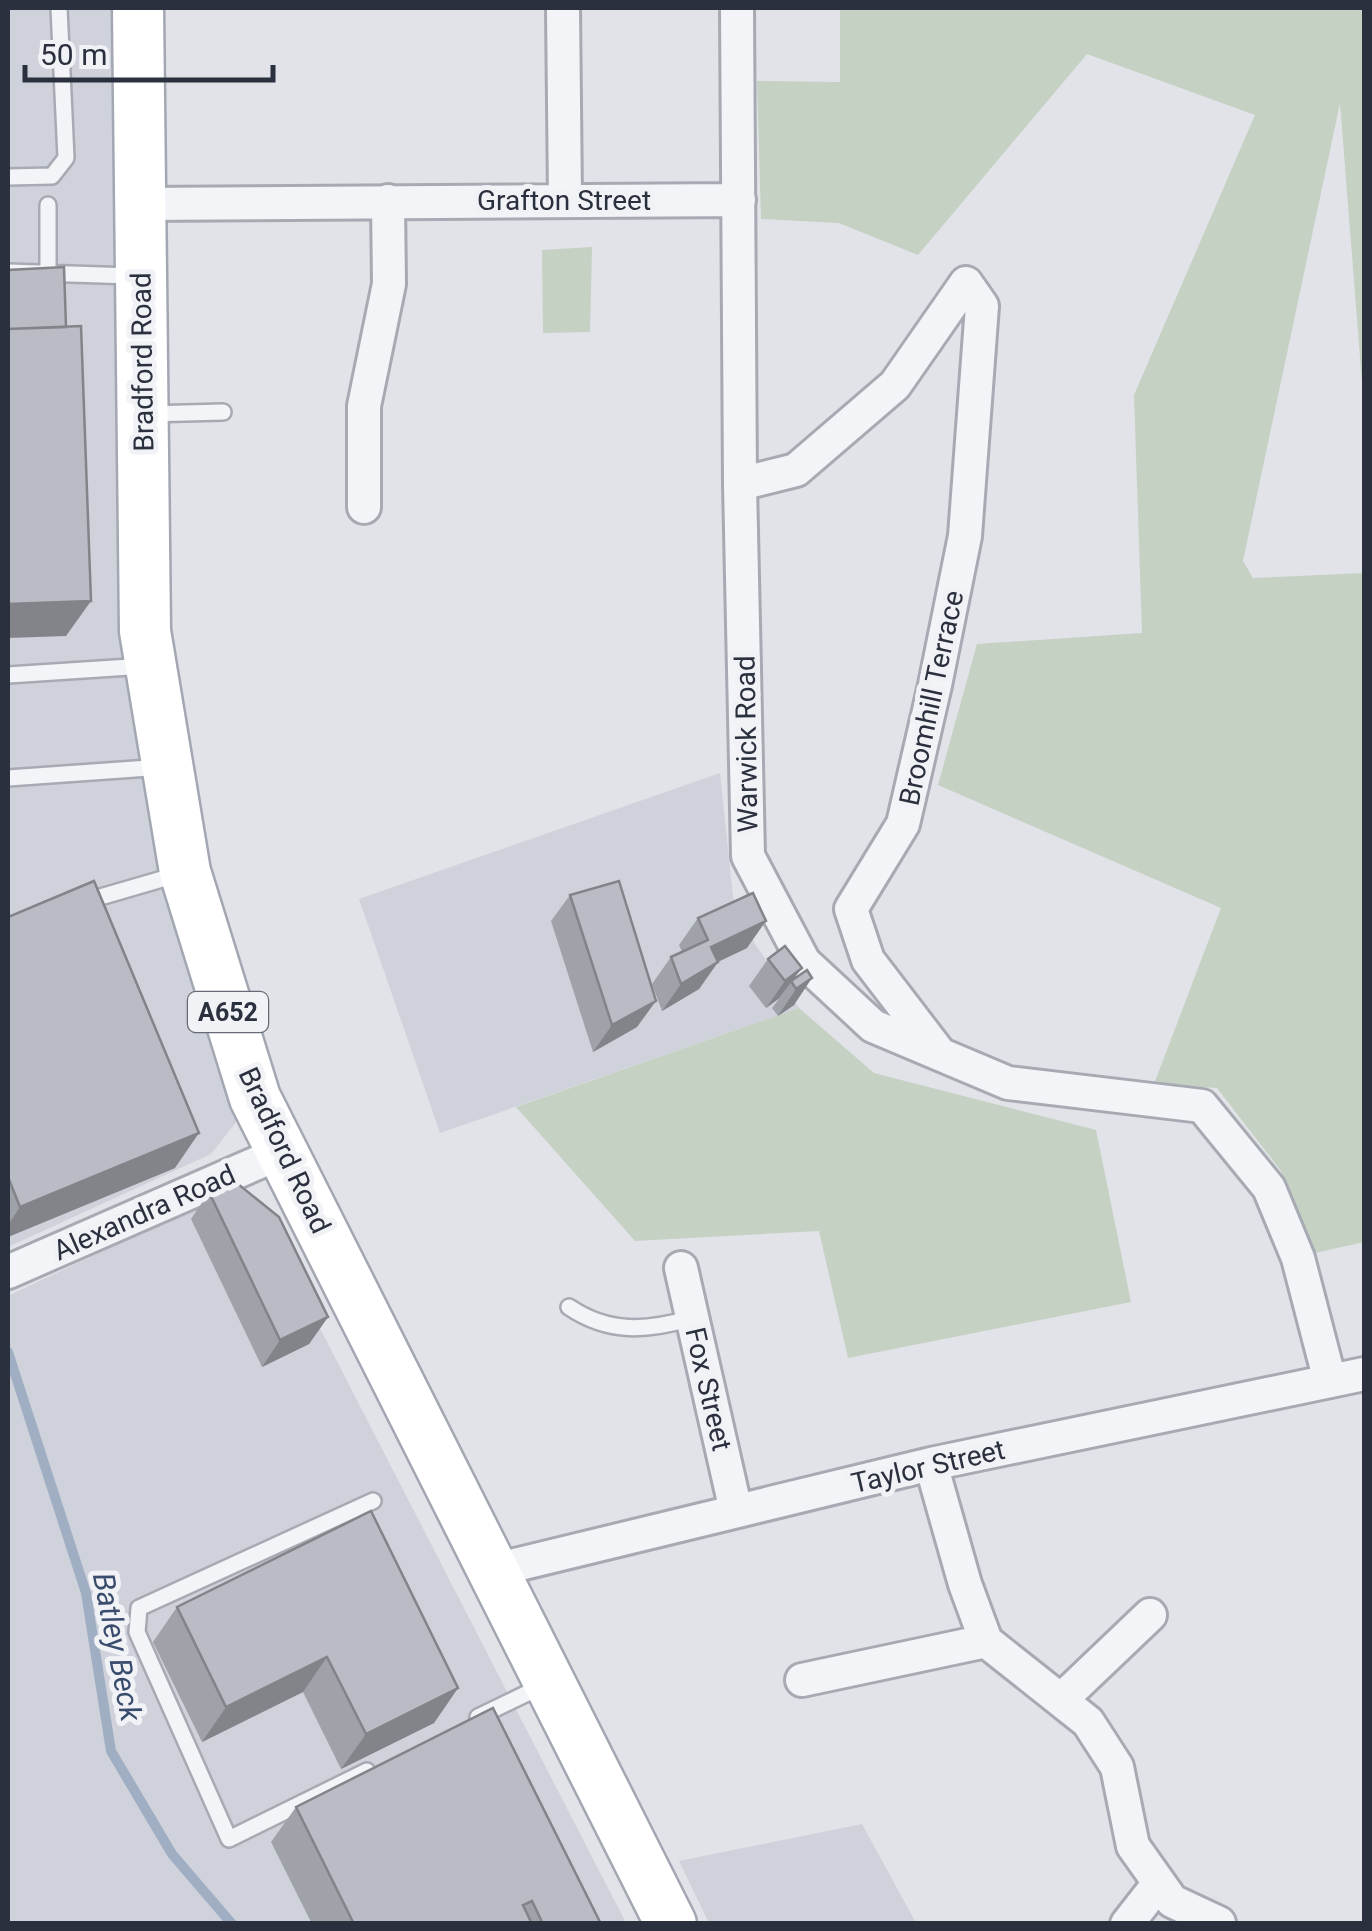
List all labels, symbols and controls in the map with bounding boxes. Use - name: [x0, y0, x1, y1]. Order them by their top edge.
- scale bar: [25, 20, 272, 82]
- text: 50 m: [40, 37, 107, 72]
- street label: Grafton Street: [477, 184, 651, 217]
- street label: Bradford Road: [124, 272, 161, 452]
- street label: Broomhill Terrace: [893, 588, 970, 809]
- street label: Warwick Road: [728, 655, 765, 833]
- road number: A652: [188, 992, 268, 1032]
- street label: Bradford Road: [232, 1062, 337, 1238]
- street label: Alexandra Road: [48, 1158, 240, 1267]
- street label: Fox Street: [678, 1324, 739, 1454]
- street label: Taylor Street: [848, 1433, 1008, 1500]
- water label: Batley Beck: [86, 1570, 149, 1725]

